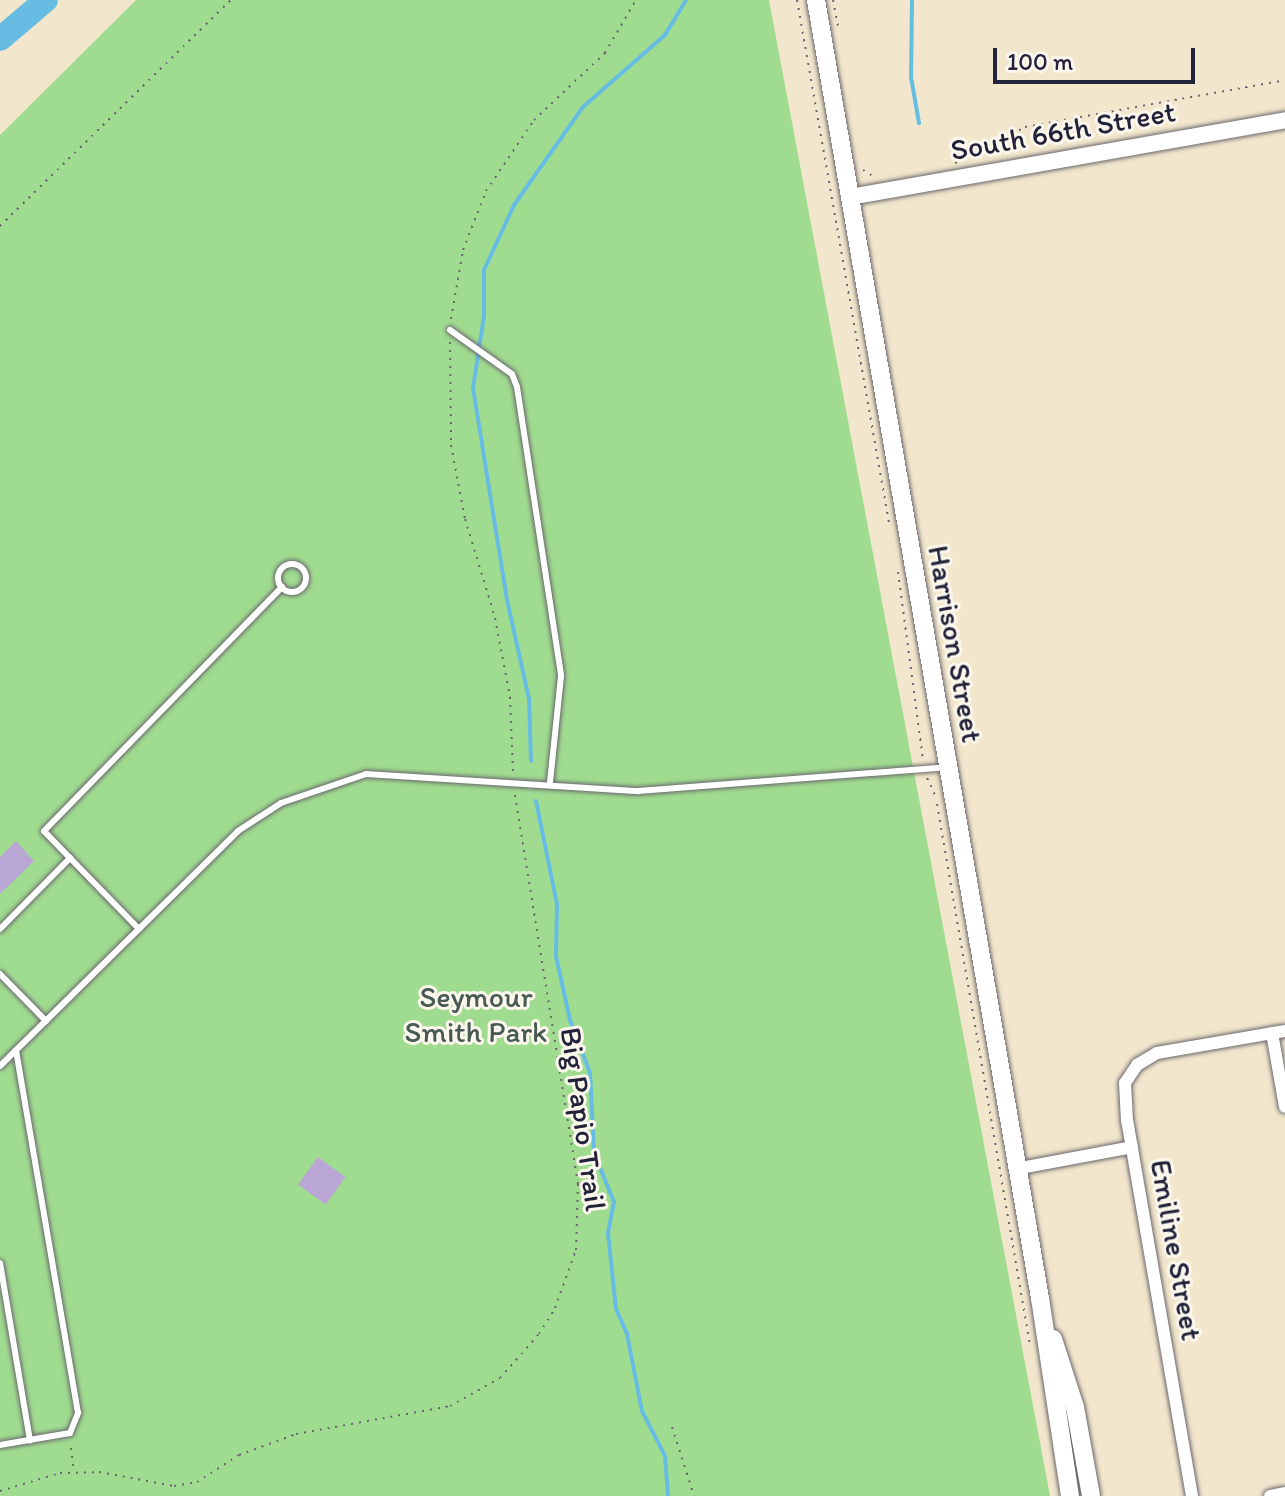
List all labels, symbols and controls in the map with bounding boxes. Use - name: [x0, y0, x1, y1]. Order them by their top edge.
- scale bar: [997, 32, 1199, 82]
- text: 100 m: [1007, 47, 1073, 76]
- street label: South 66th Street: [948, 94, 1178, 168]
- street label: Harrison Street: [920, 543, 990, 745]
- park label: Seymour Smith Park: [405, 979, 547, 1050]
- street label: Big Papio Trail: [552, 1025, 614, 1213]
- street label: Emiline Street: [1142, 1157, 1210, 1343]

